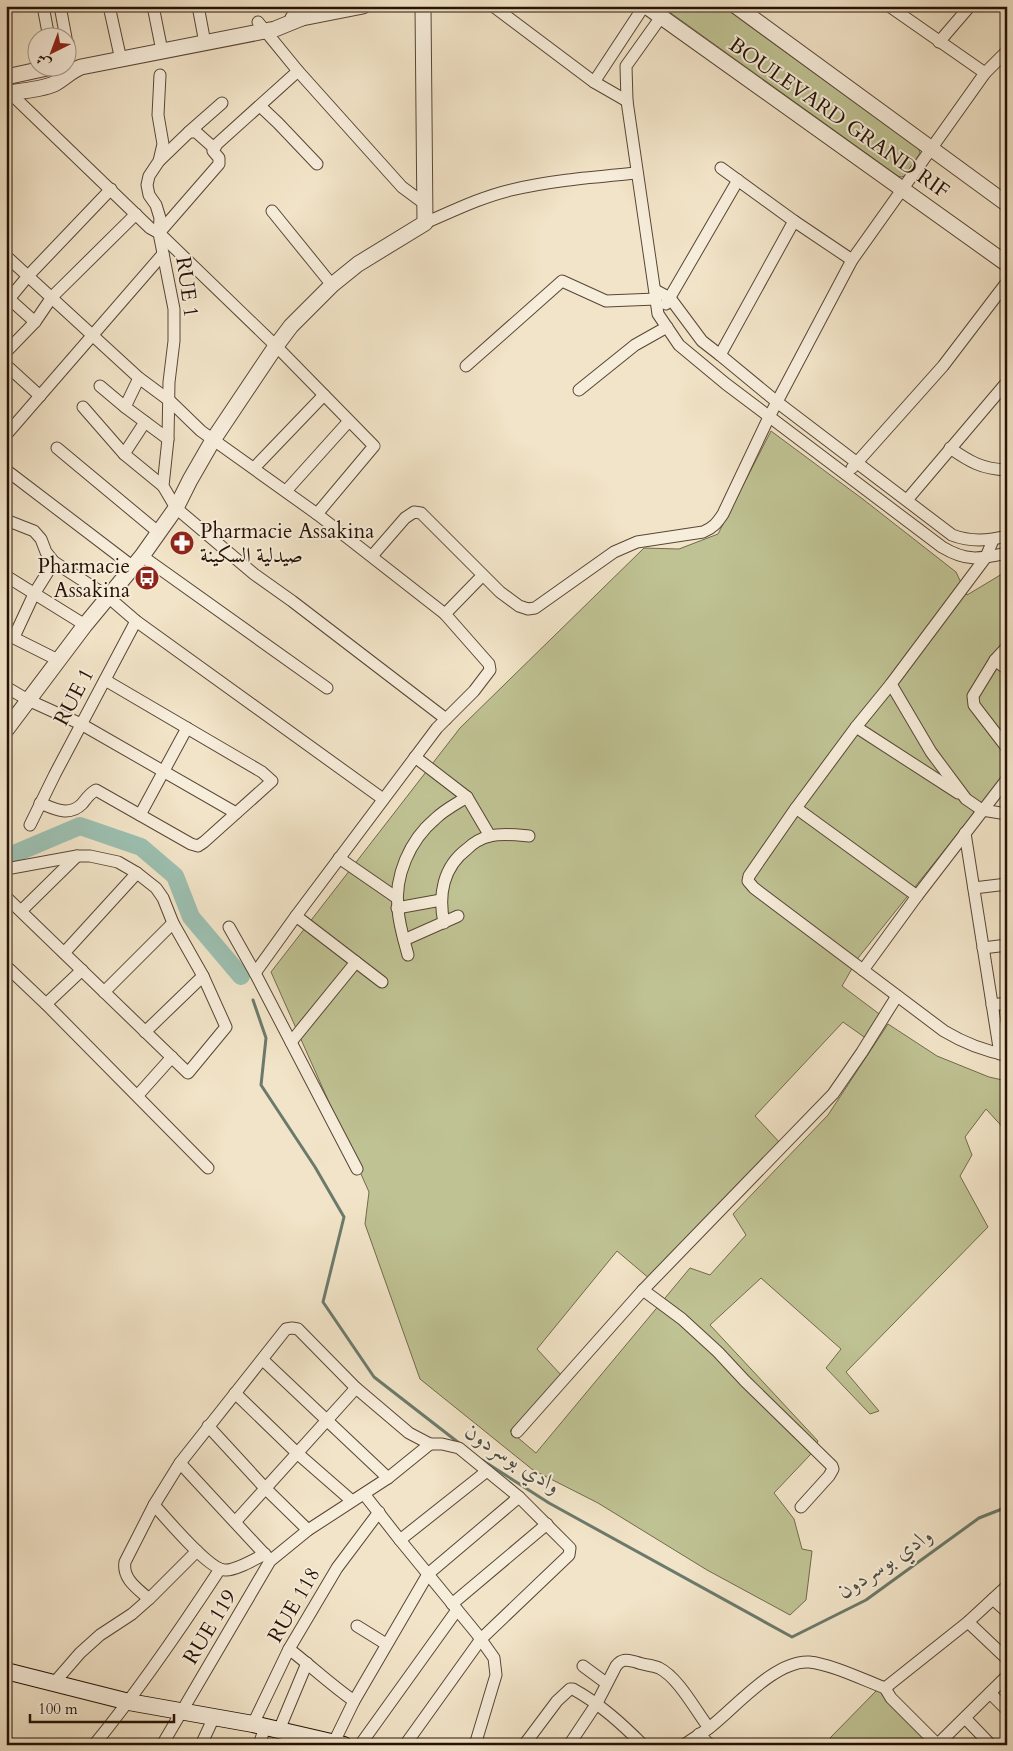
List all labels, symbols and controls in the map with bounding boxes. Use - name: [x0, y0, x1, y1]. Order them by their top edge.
- north arrow: [28, 28, 78, 78]
- street label: BOULEVARD GRAND RIF: [723, 31, 955, 205]
- text: ش: [32, 50, 55, 73]
- street label: RUE 1: [168, 255, 206, 319]
- place label: Pharmacie Assakina صيدلية السكينة: [200, 517, 374, 570]
- pharmacy icon: Pharmacie Assakina صيدلية السكينة: [169, 530, 195, 556]
- place label: Pharmacie Assakina: [37, 552, 130, 605]
- bus stop icon: Pharmacie Assakina: [134, 565, 160, 591]
- street label: RUE 1: [47, 663, 101, 731]
- water label: وادي بوسردون: [458, 1417, 567, 1503]
- water label: وادي بوسردون: [831, 1520, 940, 1608]
- street label: RUE 118: [261, 1562, 327, 1648]
- street label: RUE 119: [176, 1584, 244, 1670]
- scale bar: [30, 1691, 174, 1723]
- text: 100 m: [38, 1699, 78, 1719]

